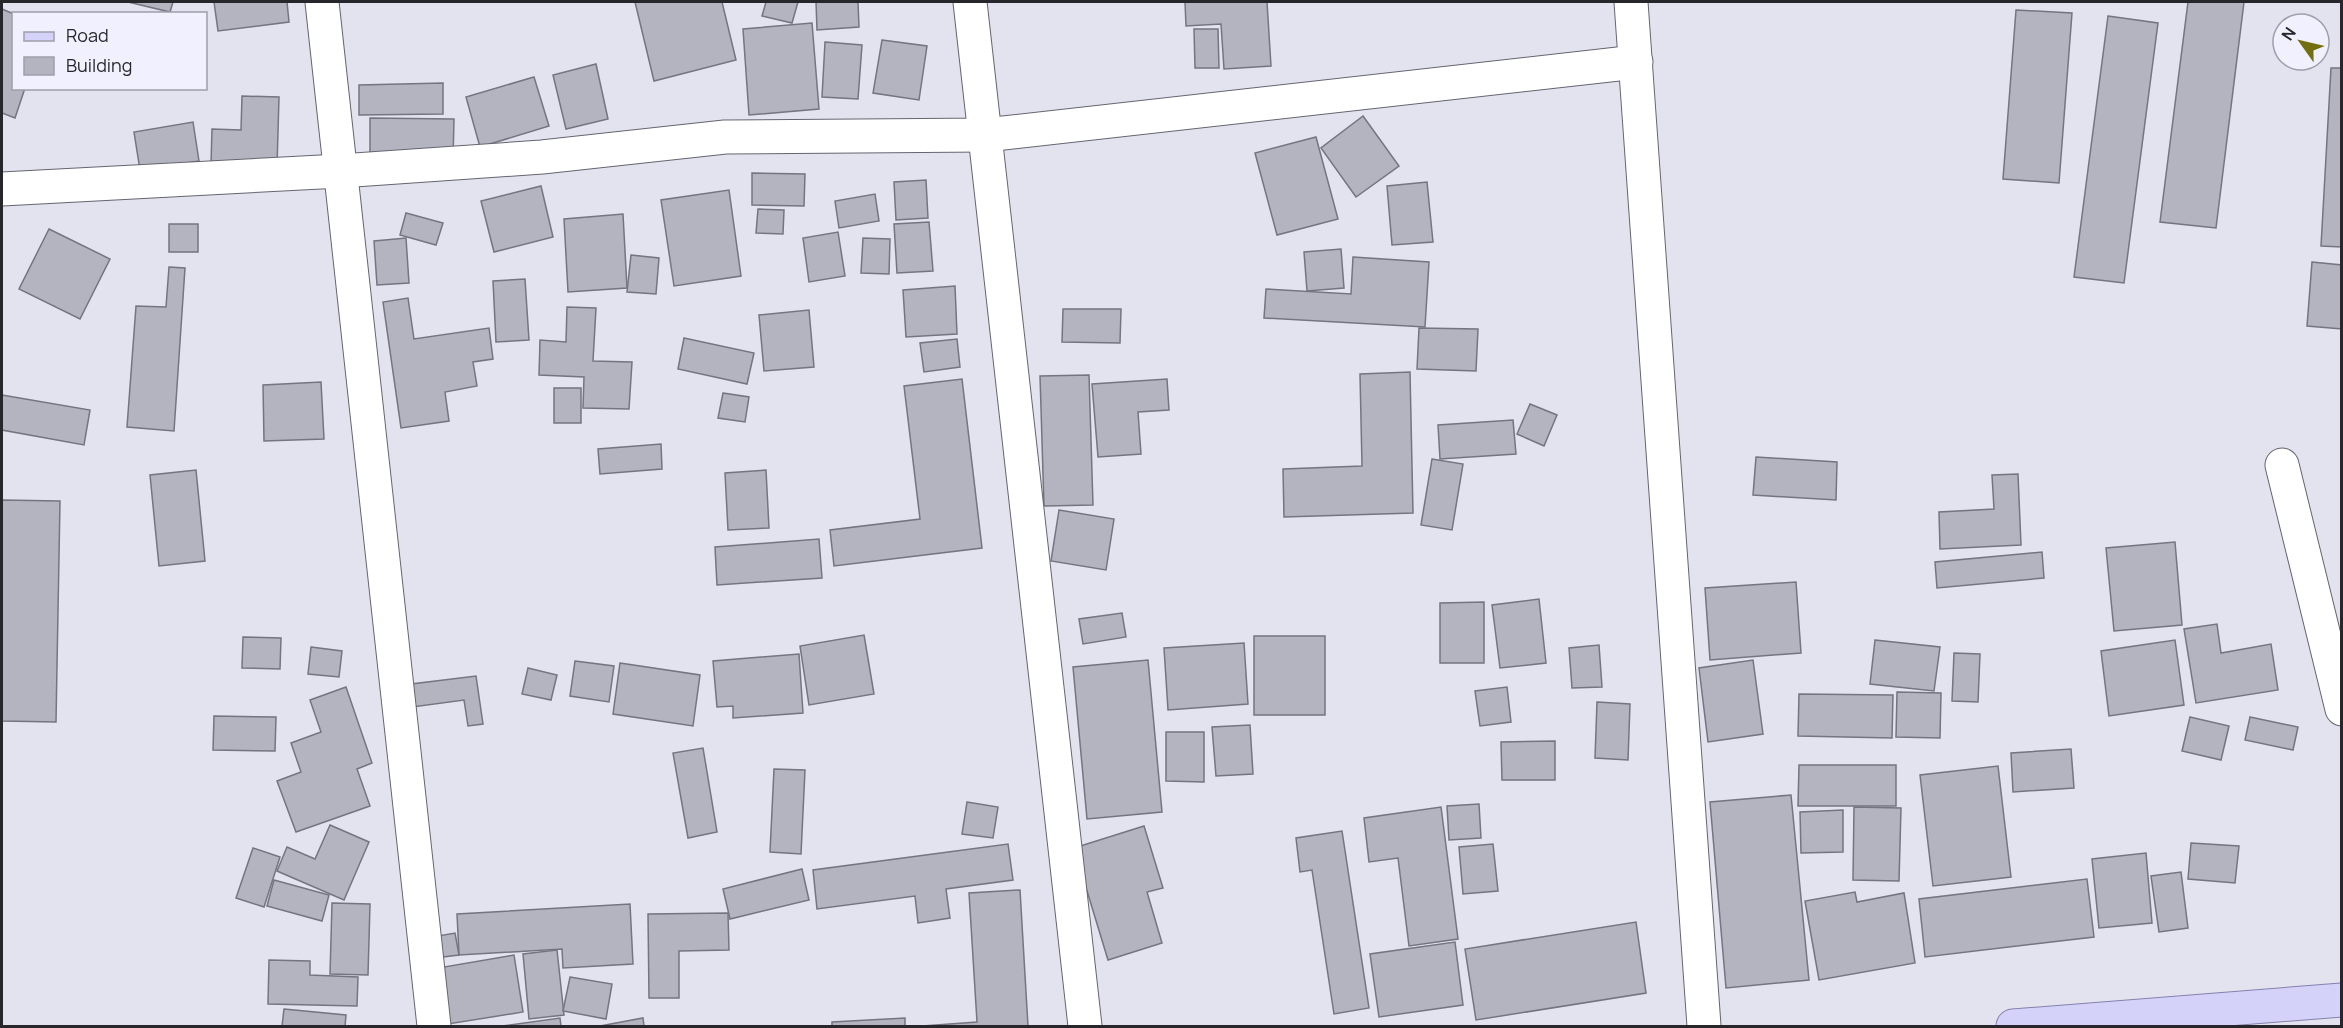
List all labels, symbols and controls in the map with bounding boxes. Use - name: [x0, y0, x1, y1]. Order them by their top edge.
- legend: [12, 12, 207, 90]
- north arrow: [2271, 12, 2331, 72]
- text: Road: [66, 23, 109, 47]
- text: N: [2276, 23, 2301, 45]
- text: Building: [66, 53, 132, 77]

